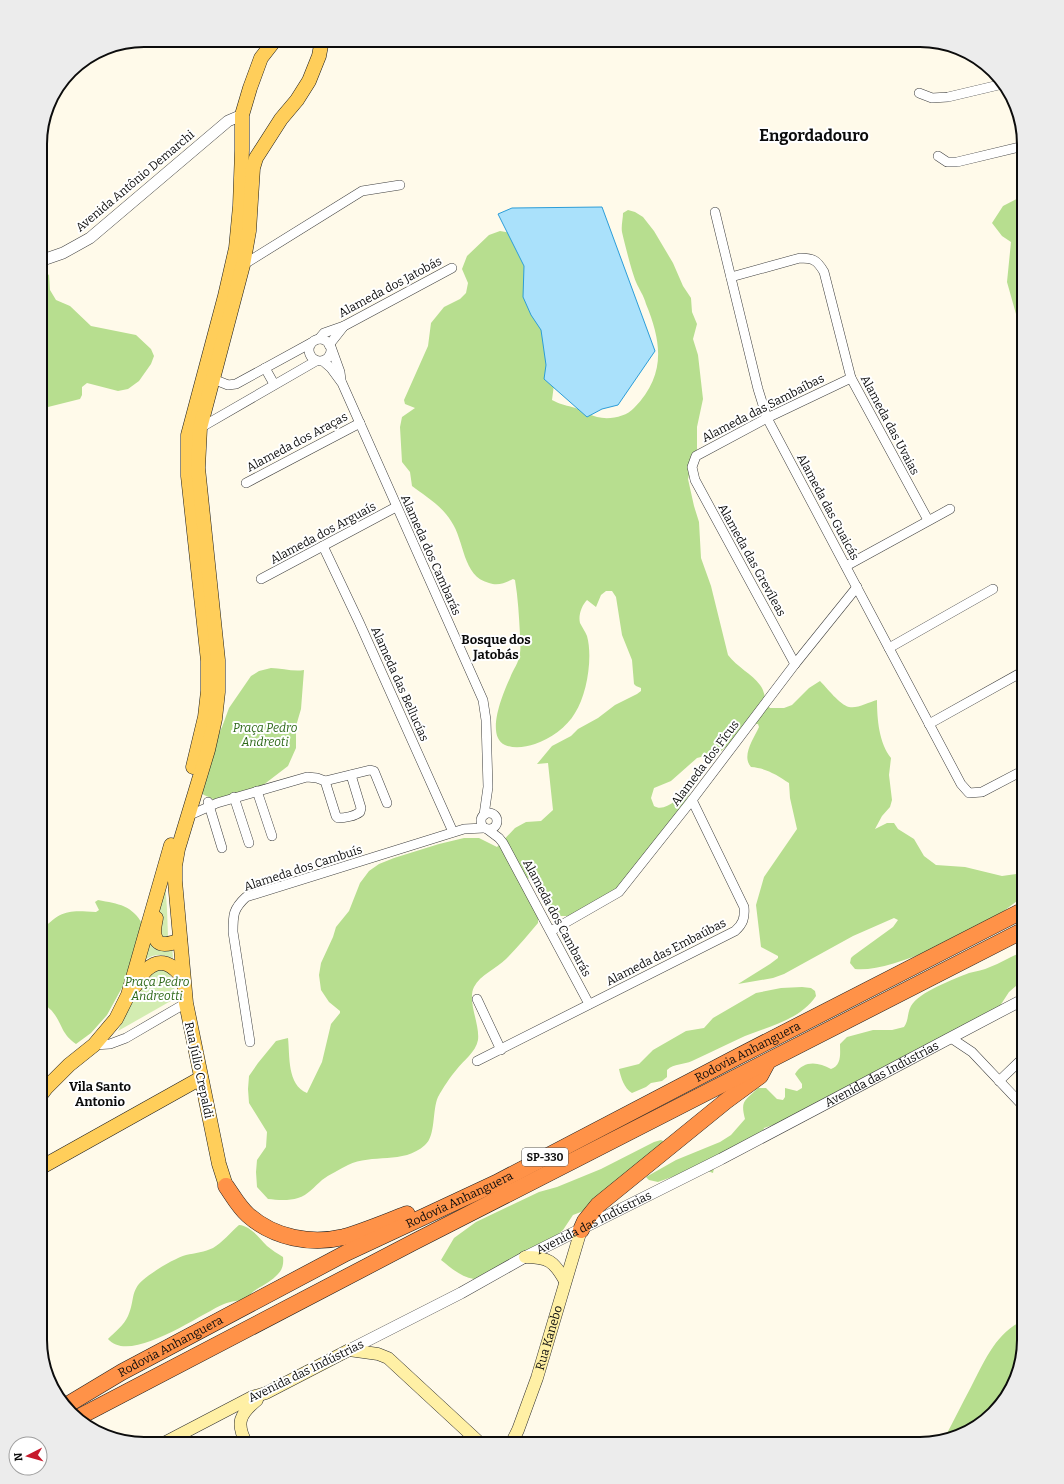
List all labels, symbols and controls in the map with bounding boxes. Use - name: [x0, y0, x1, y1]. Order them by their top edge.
- district label: Engordadouro: [759, 126, 869, 145]
- street label: Avenida Antônio Demarchi: [73, 127, 197, 235]
- street label: Alameda dos Jatobás: [336, 254, 444, 320]
- street label: Alameda das Sambaíbas: [700, 371, 827, 445]
- street label: Alameda das Uvaias: [858, 373, 922, 477]
- street label: Alameda dos Araças: [244, 409, 350, 475]
- street label: Alameda das Guaicás: [794, 451, 862, 563]
- street label: Alameda dos Cambarás: [398, 493, 464, 618]
- street label: Alameda dos Arguaís: [268, 499, 378, 567]
- street label: Alameda das Grevíleas: [715, 501, 789, 619]
- street label: Alameda das Bellucías: [368, 624, 432, 744]
- district label: Bosque dos Jatobás: [461, 632, 531, 662]
- street label: Alameda dos Fícus: [668, 717, 742, 809]
- park label: Praça Pedro Andreoti: [233, 721, 298, 749]
- street label: Alameda dos Cambuís: [242, 842, 364, 894]
- street label: Alameda dos Cambarás: [520, 857, 594, 979]
- street label: Alameda das Embaúbas: [604, 916, 729, 988]
- park label: Praça Pedro Andreotti: [125, 975, 190, 1003]
- street label: Rodovia Anhanguera: [692, 1019, 803, 1085]
- street label: Rua Júlio Crepaldi: [182, 1020, 216, 1120]
- street label: Avenida das Indústrias: [822, 1038, 941, 1110]
- district label: Vila Santo Antonio: [69, 1079, 132, 1109]
- road number: SP-330: [522, 1148, 568, 1166]
- street label: Rodovia Anhanguera: [404, 1168, 516, 1231]
- street label: Avenida das Indústrias: [534, 1188, 654, 1257]
- street label: Rua Kanebo: [533, 1304, 565, 1372]
- street label: Rodovia Anhanguera: [116, 1312, 226, 1380]
- street label: Avenida das Indústrias: [246, 1337, 366, 1405]
- north arrow: [8, 1436, 48, 1476]
- text: N: [12, 1452, 25, 1462]

